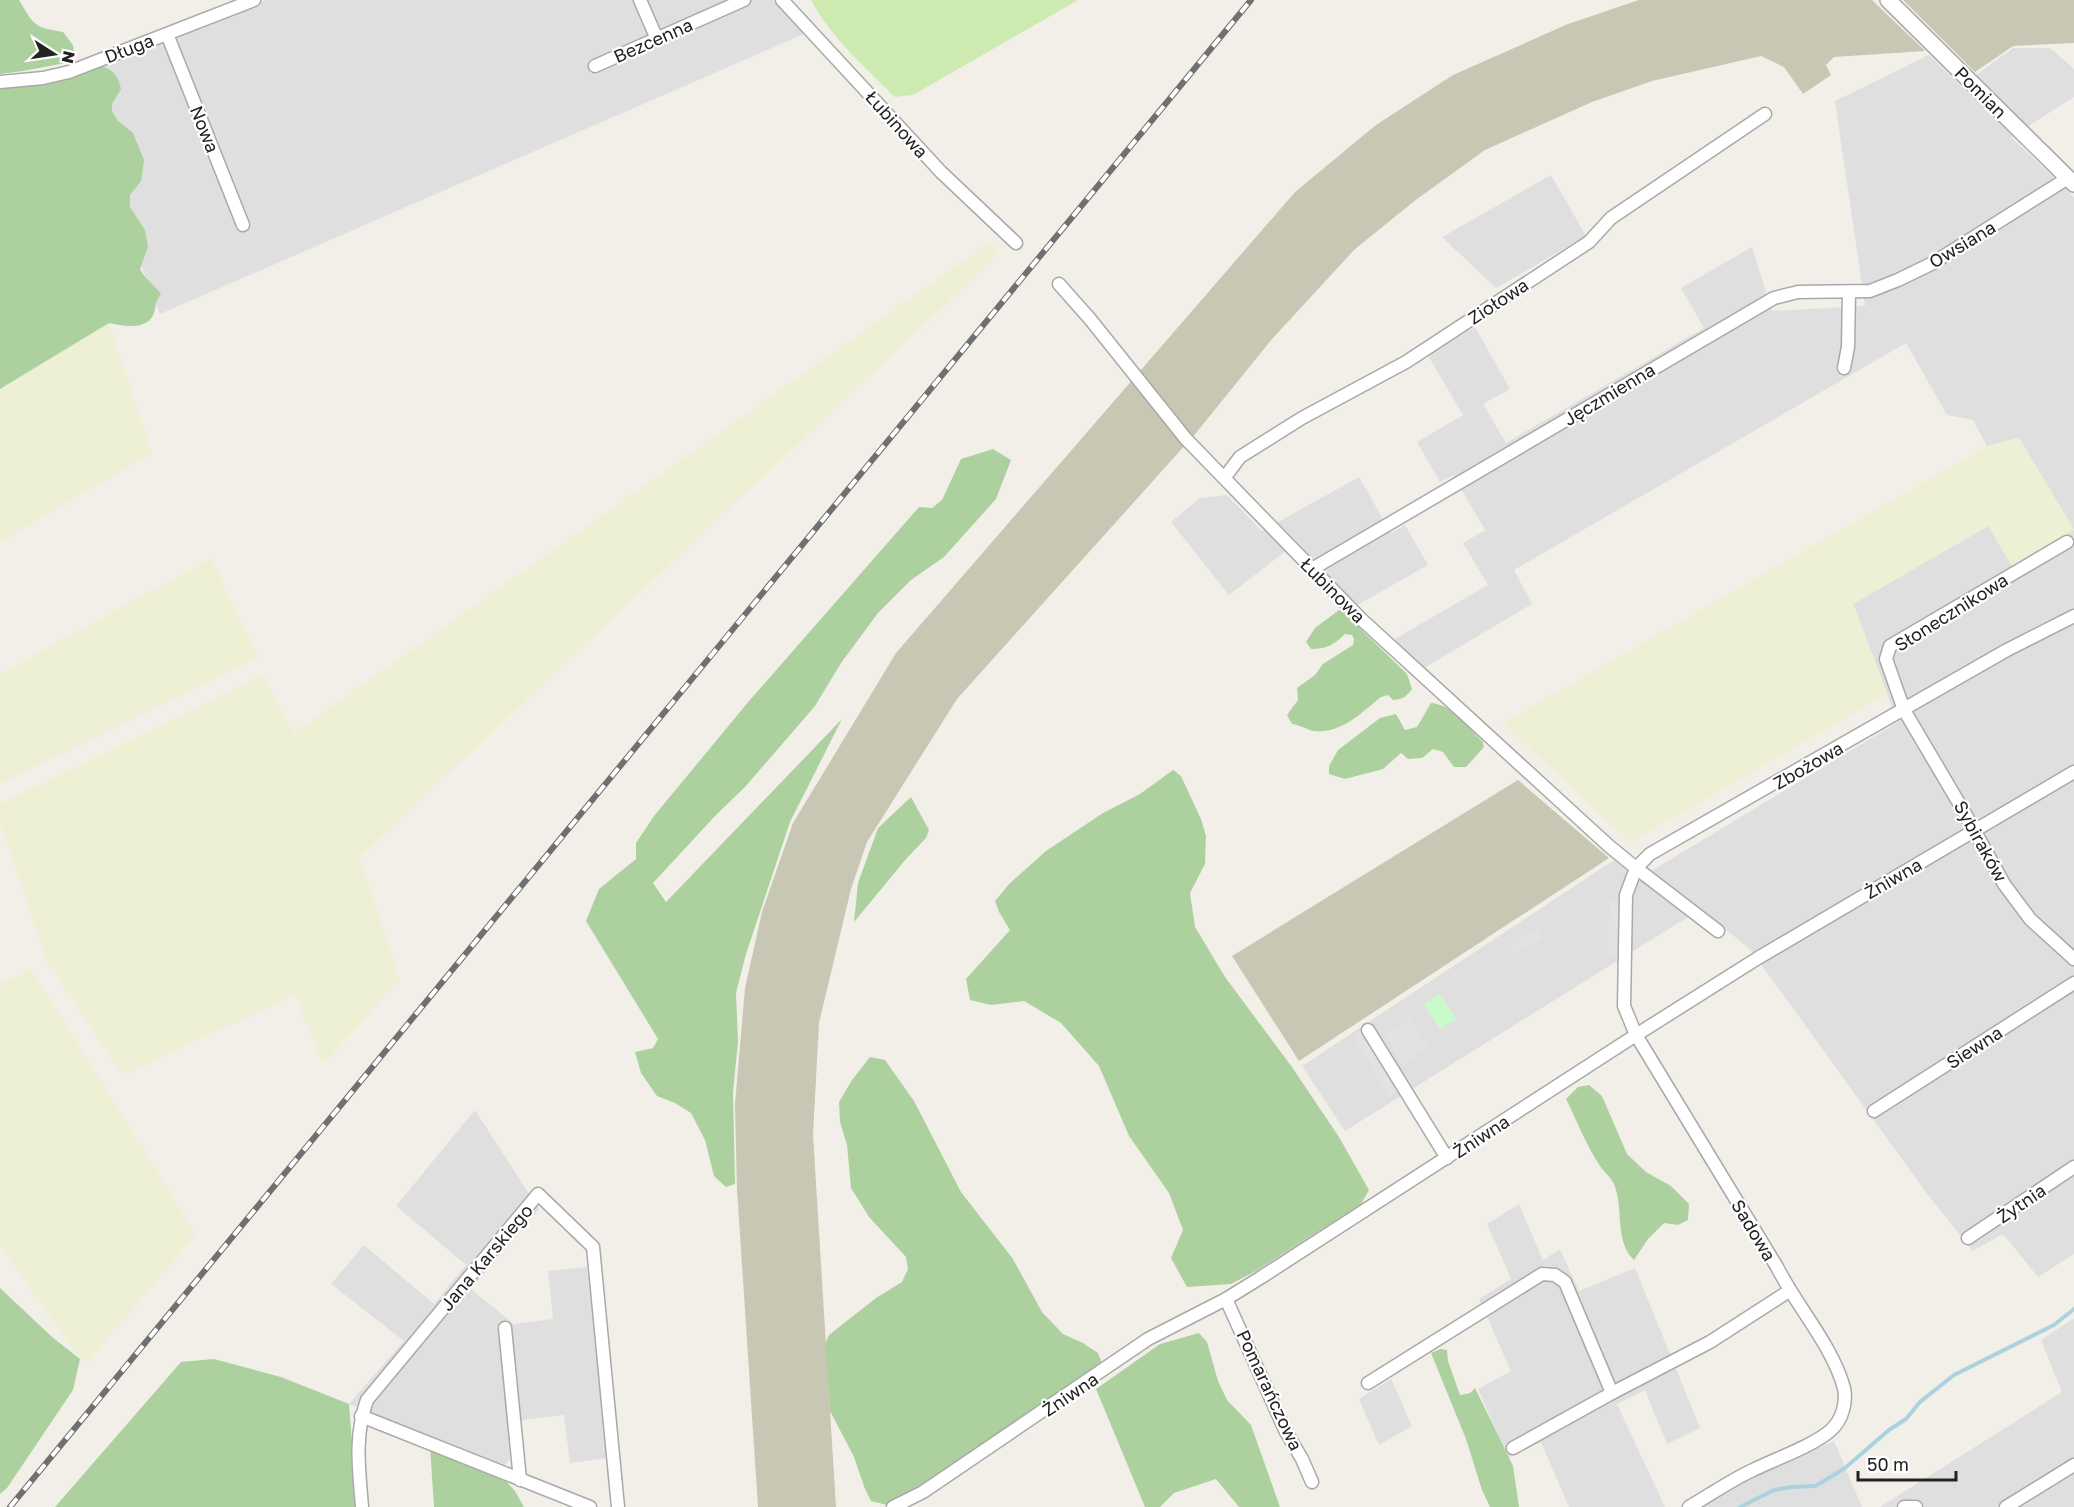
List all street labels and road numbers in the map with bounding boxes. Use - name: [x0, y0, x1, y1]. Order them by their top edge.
- street label: Bezcenna: [610, 13, 696, 67]
- street label: Długa: [101, 29, 157, 67]
- street label: Pomian: [1950, 61, 2012, 123]
- street label: Łubinowa: [861, 86, 933, 162]
- street label: Nowa: [186, 102, 224, 156]
- street label: Owsiana: [1925, 216, 1999, 272]
- street label: Ziołowa: [1464, 273, 1532, 329]
- street label: Jęczmienna: [1559, 358, 1659, 430]
- street label: Łubinowa: [1296, 553, 1370, 627]
- street label: Słonecznikowa: [1890, 568, 2012, 656]
- street label: Zbożowa: [1769, 736, 1847, 794]
- street label: Sybiraków: [1950, 797, 2012, 886]
- street label: Żniwna: [1860, 853, 1926, 903]
- street label: Siewna: [1942, 1021, 2006, 1073]
- street label: Żniwna: [1449, 1110, 1513, 1162]
- street label: Żytnia: [1992, 1179, 2050, 1227]
- street label: Sadowa: [1727, 1195, 1781, 1265]
- street label: Jana Karskiego: [435, 1199, 537, 1315]
- street label: Pomarańczowa: [1232, 1326, 1308, 1454]
- street label: Żniwna: [1038, 1367, 1102, 1421]

